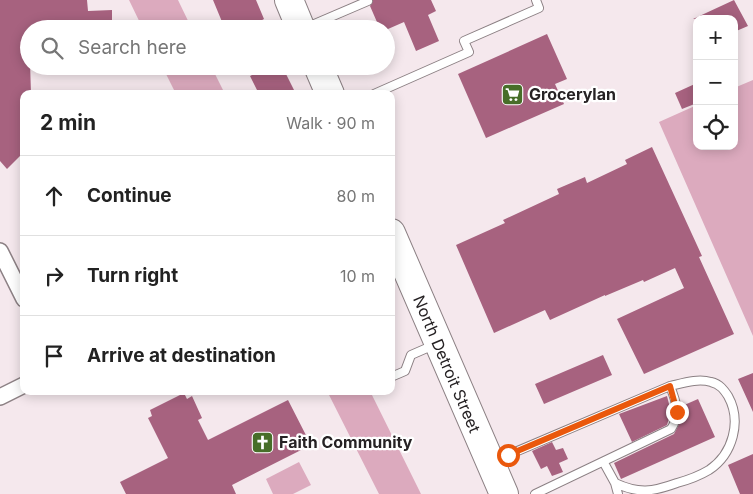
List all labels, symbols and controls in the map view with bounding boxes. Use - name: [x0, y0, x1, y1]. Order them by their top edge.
- map controls: [693, 15, 738, 150]
- button: +: [693, 15, 738, 60]
- search box: [20, 20, 395, 75]
- icon: search: [38, 34, 66, 62]
- text: Search here: [78, 36, 187, 59]
- button: −: [693, 60, 738, 105]
- supermarket icon: Grocerylan: [501, 82, 525, 106]
- place label: Grocerylan: [529, 84, 616, 104]
- button: locate: [693, 105, 738, 150]
- text: 2 min: [40, 110, 96, 135]
- text: Walk · 90 m: [286, 113, 375, 133]
- icon: ahead: [40, 182, 68, 210]
- text: Continue: [87, 184, 172, 207]
- text: 80 m: [336, 186, 375, 206]
- icon: right: [40, 262, 68, 290]
- text: Turn right: [87, 264, 178, 287]
- text: 10 m: [340, 266, 375, 286]
- street label: North Detroit Street: [409, 292, 485, 436]
- icon: arrive: [40, 342, 68, 370]
- text: Arrive at destination: [87, 344, 276, 367]
- route end: [666, 401, 689, 424]
- church icon: Faith Community: [251, 430, 275, 454]
- place label: Faith Community: [279, 432, 413, 452]
- route start: [497, 444, 520, 467]

